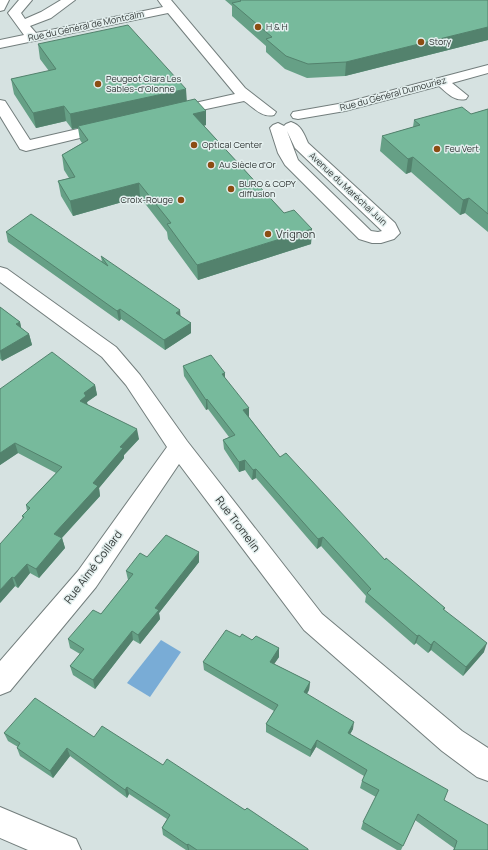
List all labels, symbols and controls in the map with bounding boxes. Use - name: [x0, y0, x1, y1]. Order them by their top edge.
- street label: Rue du Général de Montcalm: [27, 7, 145, 44]
- place label: H & H: [266, 20, 288, 33]
- marker: H & H: [253, 22, 263, 32]
- place label: Story: [429, 35, 451, 48]
- marker: Story: [416, 37, 426, 47]
- place label: Peugeot Clara Les Sables-d'Olonne: [106, 72, 182, 95]
- street label: Rue du Général Dumouriez: [338, 73, 448, 114]
- marker: Peugeot Clara Les Sables-d'Olonne: [93, 79, 103, 89]
- place label: Optical Center: [202, 138, 263, 151]
- marker: Optical Center: [189, 140, 199, 150]
- place label: Feu Vert: [445, 142, 479, 155]
- marker: Feu Vert: [432, 144, 442, 154]
- street label: Avenue du Maréchal Juin: [306, 149, 390, 228]
- place label: Au Siècle d'Or: [219, 158, 277, 171]
- marker: Au Siècle d'Or: [206, 160, 216, 170]
- place label: BURO & COPY diffusion: [239, 177, 296, 200]
- marker: BURO & COPY diffusion: [226, 184, 236, 194]
- place label: Croix-Rouge: [121, 193, 173, 206]
- marker: Croix-Rouge: [176, 195, 186, 205]
- place label: Vrignon: [276, 226, 315, 241]
- marker: Vrignon: [263, 229, 273, 239]
- street label: Rue Tromelin: [213, 493, 264, 555]
- street label: Rue Aimé Coillard: [60, 527, 125, 606]

